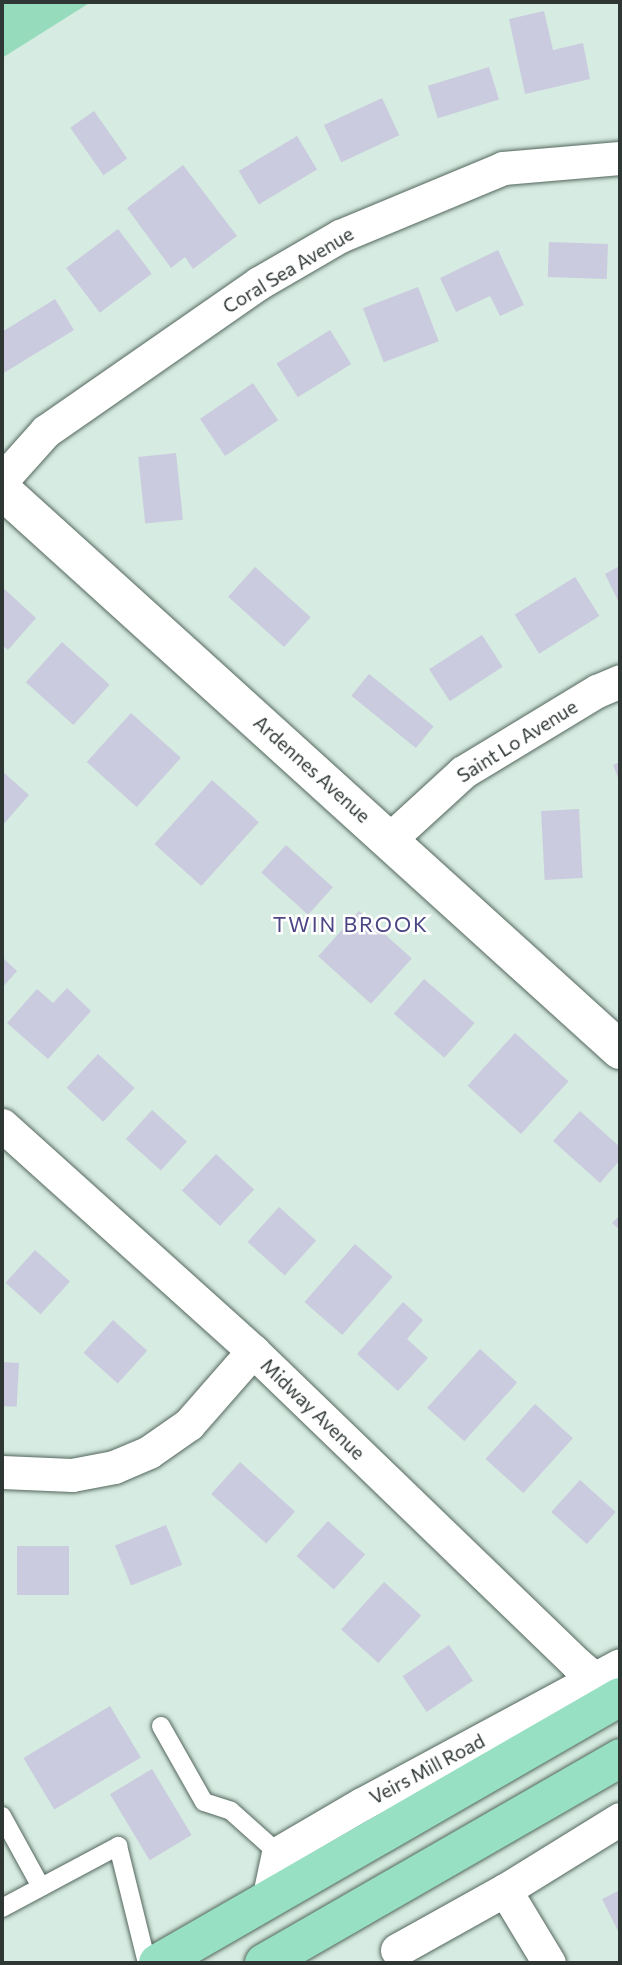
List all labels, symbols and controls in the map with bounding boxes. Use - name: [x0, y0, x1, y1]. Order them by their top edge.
- street label: Coral Sea Avenue: [219, 222, 357, 318]
- street label: Saint Lo Avenue: [453, 695, 581, 787]
- street label: Ardennes Avenue: [249, 711, 375, 827]
- district label: TWIN BROOK: [274, 911, 428, 937]
- street label: Midway Avenue: [256, 1354, 370, 1464]
- street label: Veirs Mill Road: [366, 1729, 488, 1809]

